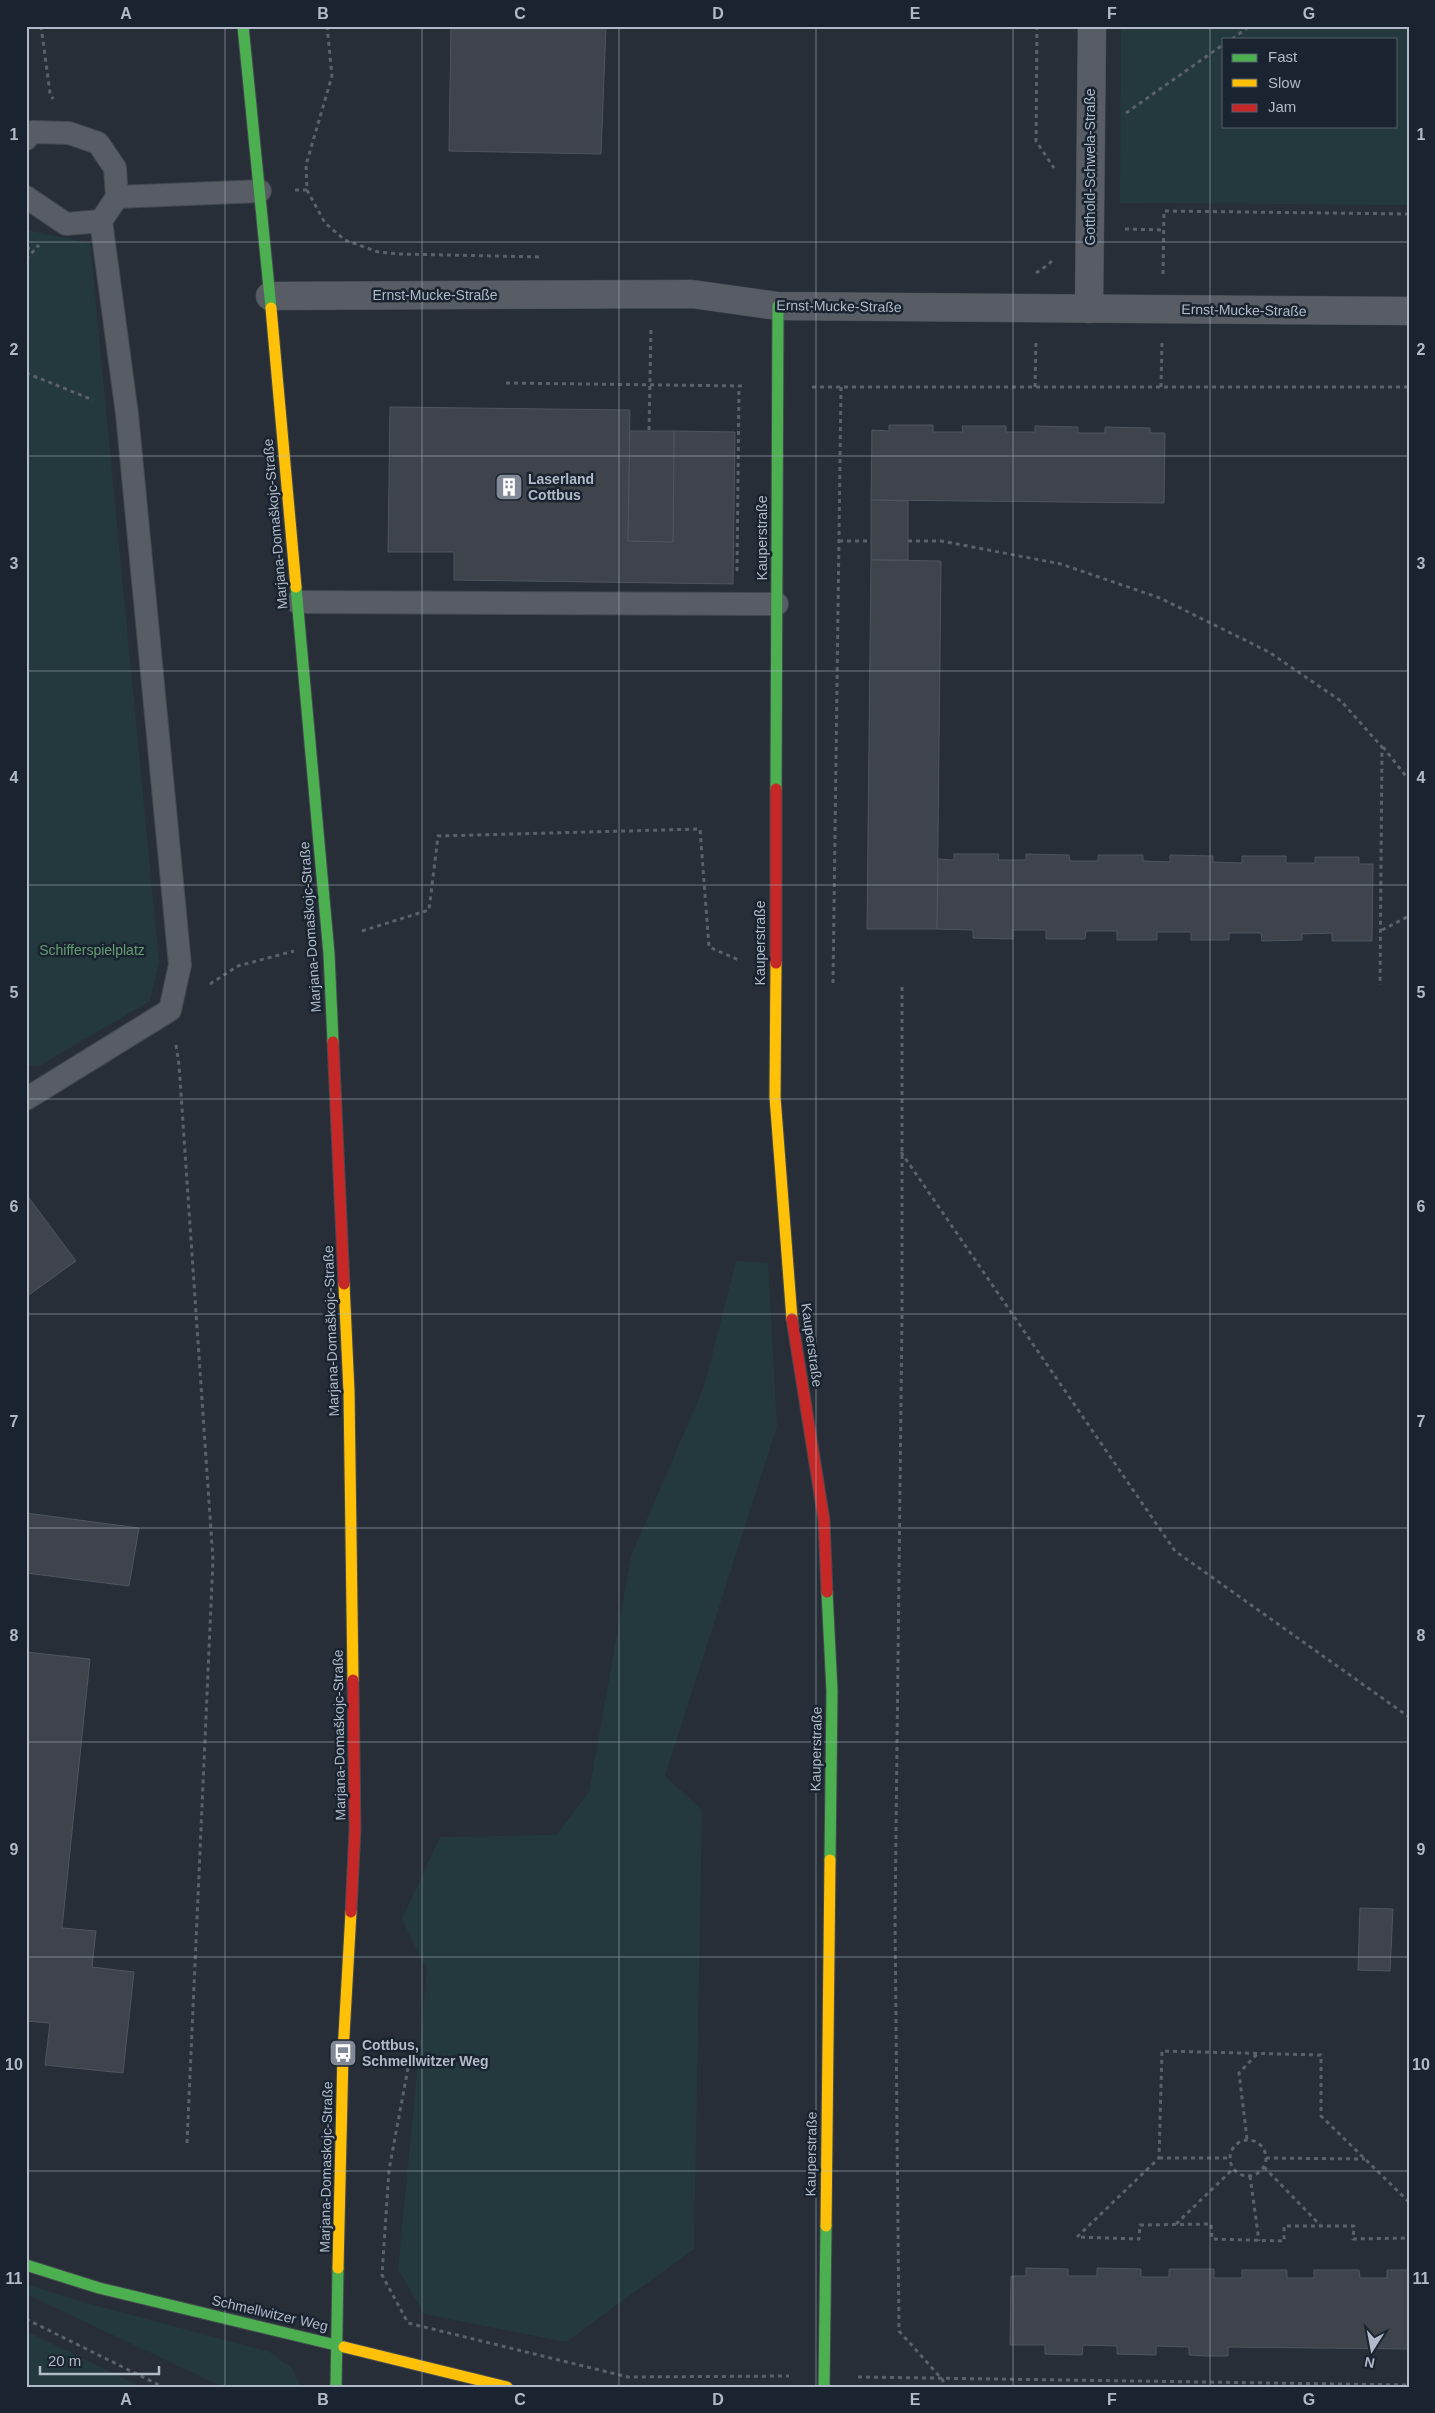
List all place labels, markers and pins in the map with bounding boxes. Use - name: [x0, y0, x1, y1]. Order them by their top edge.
- place label: Laserland Cottbus: [528, 471, 594, 503]
- building icon: Laserland Cottbus: [494, 472, 524, 502]
- place label: Cottbus, Schmellwitzer Weg: [362, 2037, 489, 2069]
- bus stop icon: Cottbus, Schmellwitzer Weg: [328, 2038, 358, 2068]

